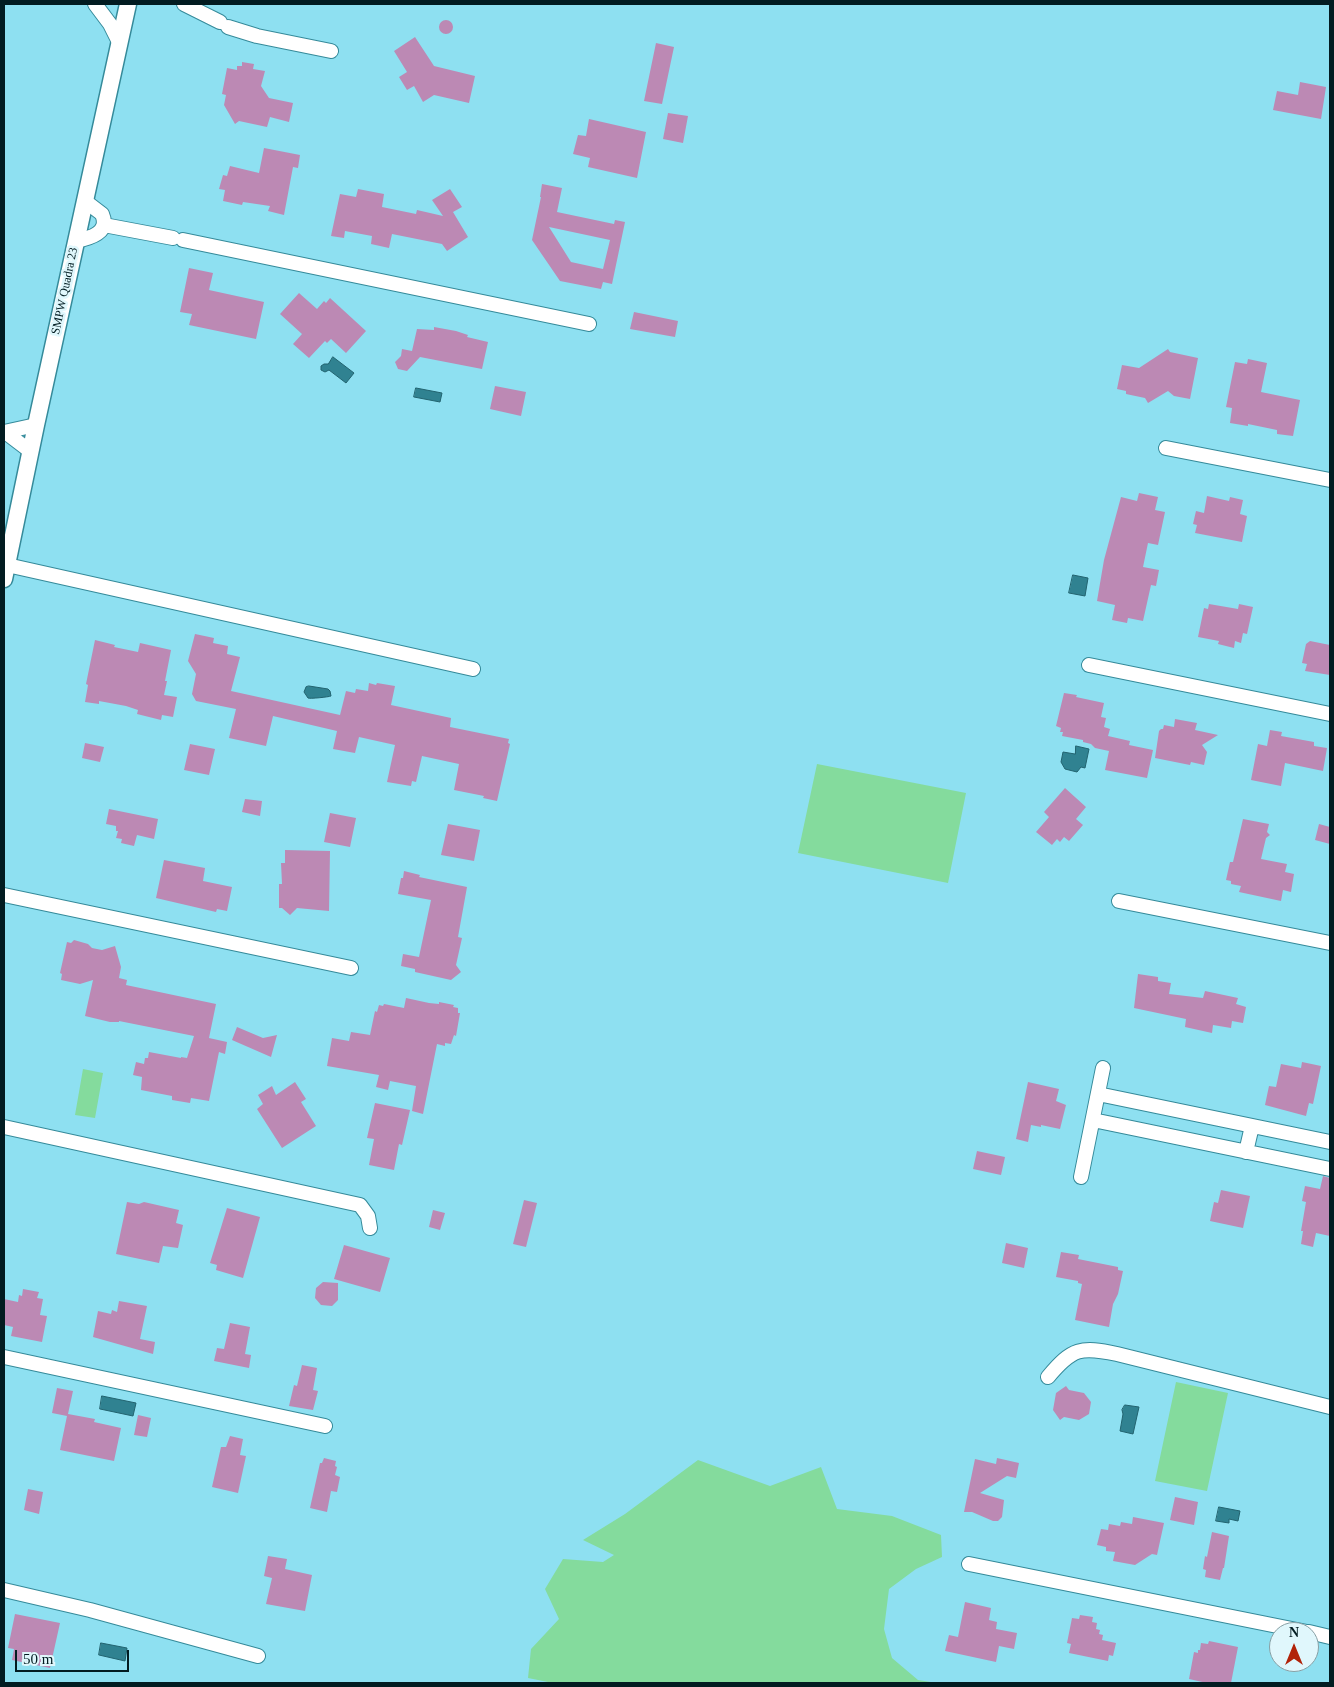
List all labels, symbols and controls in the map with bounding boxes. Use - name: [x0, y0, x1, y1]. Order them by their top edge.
- street label: SMPW Quadra 23: [49, 246, 81, 336]
- north arrow: [1269, 1622, 1319, 1672]
- text: N: [1289, 1625, 1299, 1640]
- scale bar: [18, 1640, 131, 1672]
- text: 50 m: [23, 1651, 53, 1667]

